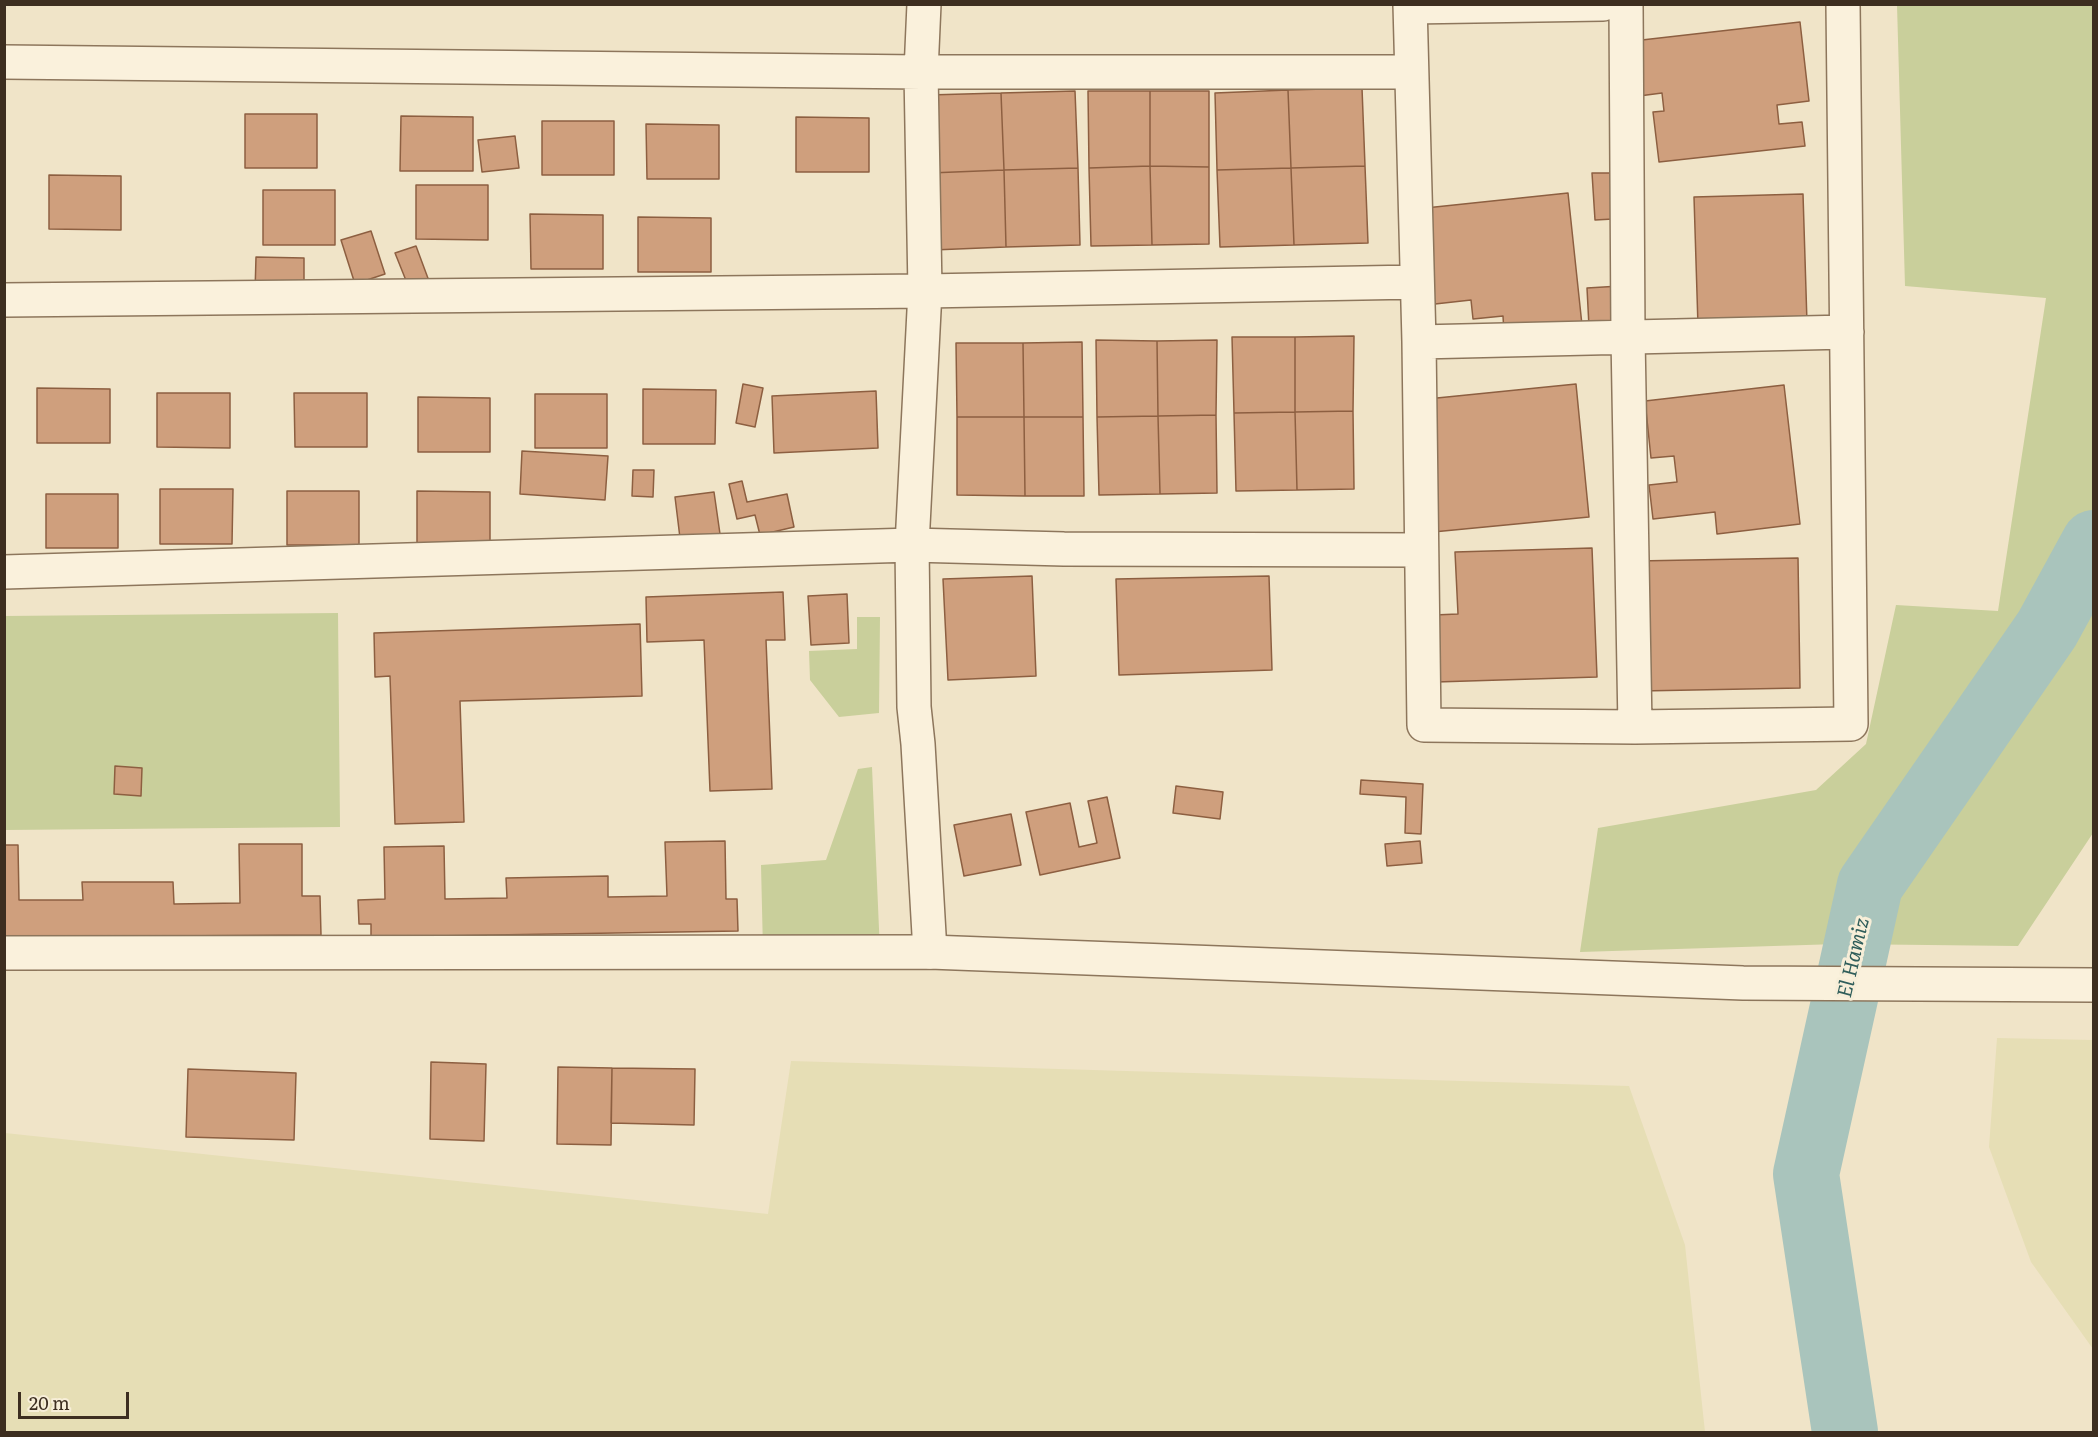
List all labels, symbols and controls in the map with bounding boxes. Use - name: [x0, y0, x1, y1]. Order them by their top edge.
- water label: El Hamiz: [1833, 916, 1875, 1000]
- scale bar: [21, 1380, 132, 1418]
- text: 20 m: [29, 1389, 70, 1416]

